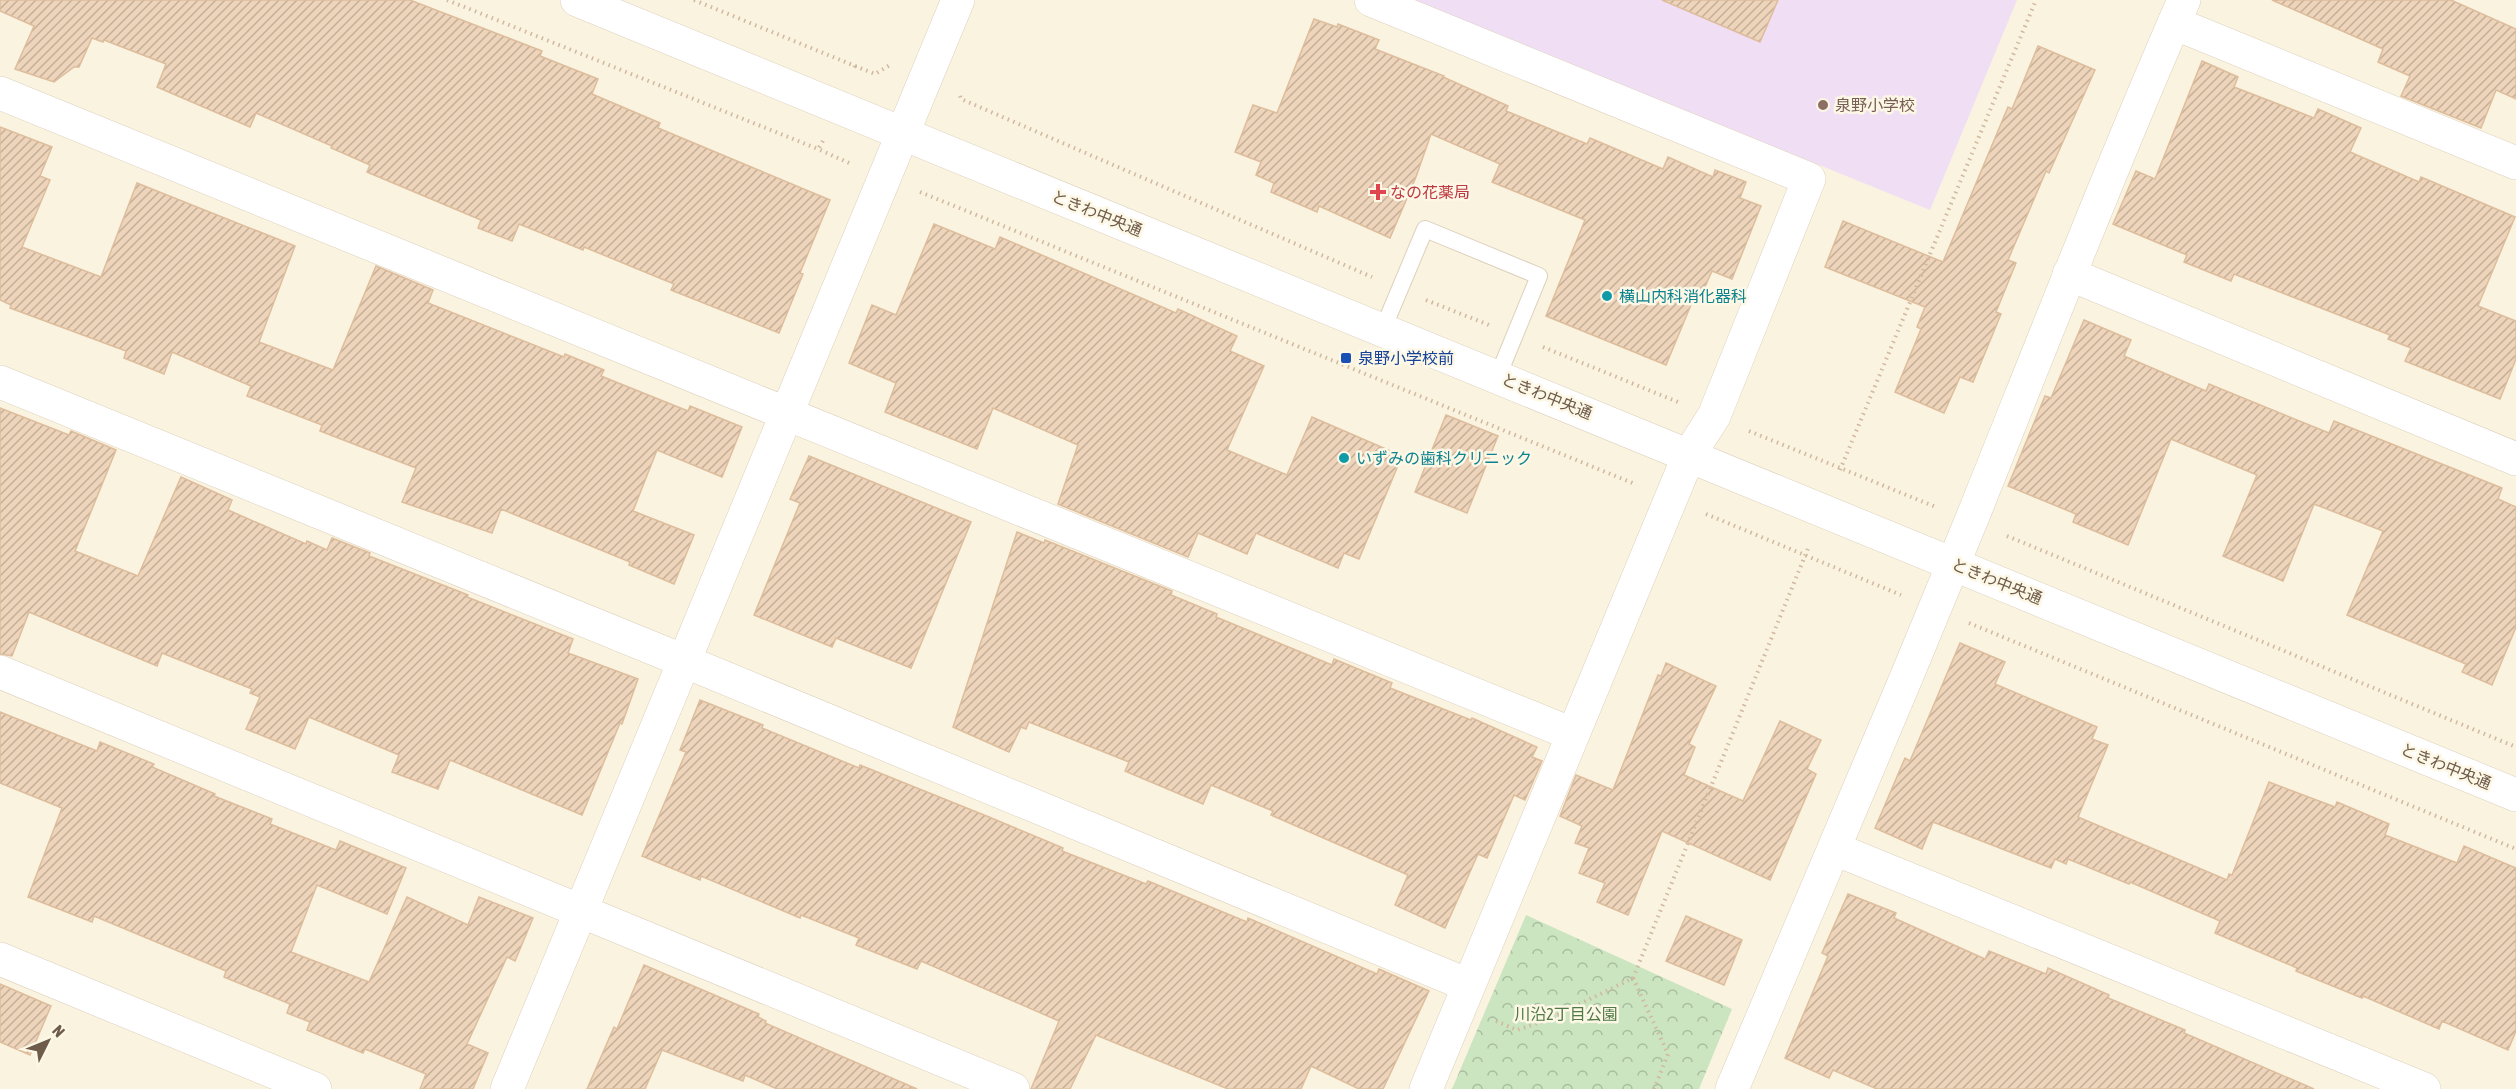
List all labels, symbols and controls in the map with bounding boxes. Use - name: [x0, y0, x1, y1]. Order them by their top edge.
- place label: 泉野小学校: [1835, 96, 1915, 114]
- marker: 泉野小学校: [1816, 98, 1830, 112]
- place label: なの花薬局: [1390, 183, 1470, 201]
- marker: なの花薬局: [1371, 185, 1385, 199]
- street label: ときわ中央通: [1049, 187, 1145, 239]
- place label: 横山内科消化器科: [1619, 287, 1747, 305]
- marker: 横山内科消化器科: [1600, 289, 1614, 303]
- place label: 泉野小学校前: [1358, 349, 1454, 367]
- marker: 泉野小学校前: [1339, 351, 1353, 365]
- street label: ときわ中央通: [1499, 370, 1595, 422]
- place label: いずみの歯科クリニック: [1356, 449, 1532, 467]
- marker: いずみの歯科クリニック: [1337, 451, 1351, 465]
- street label: ときわ中央通: [1949, 555, 2045, 607]
- street label: ときわ中央通: [2398, 740, 2494, 792]
- park label: 川沿2丁目公園: [1514, 1005, 1618, 1023]
- north arrow: [18, 1011, 78, 1071]
- text: N: [49, 1021, 69, 1040]

